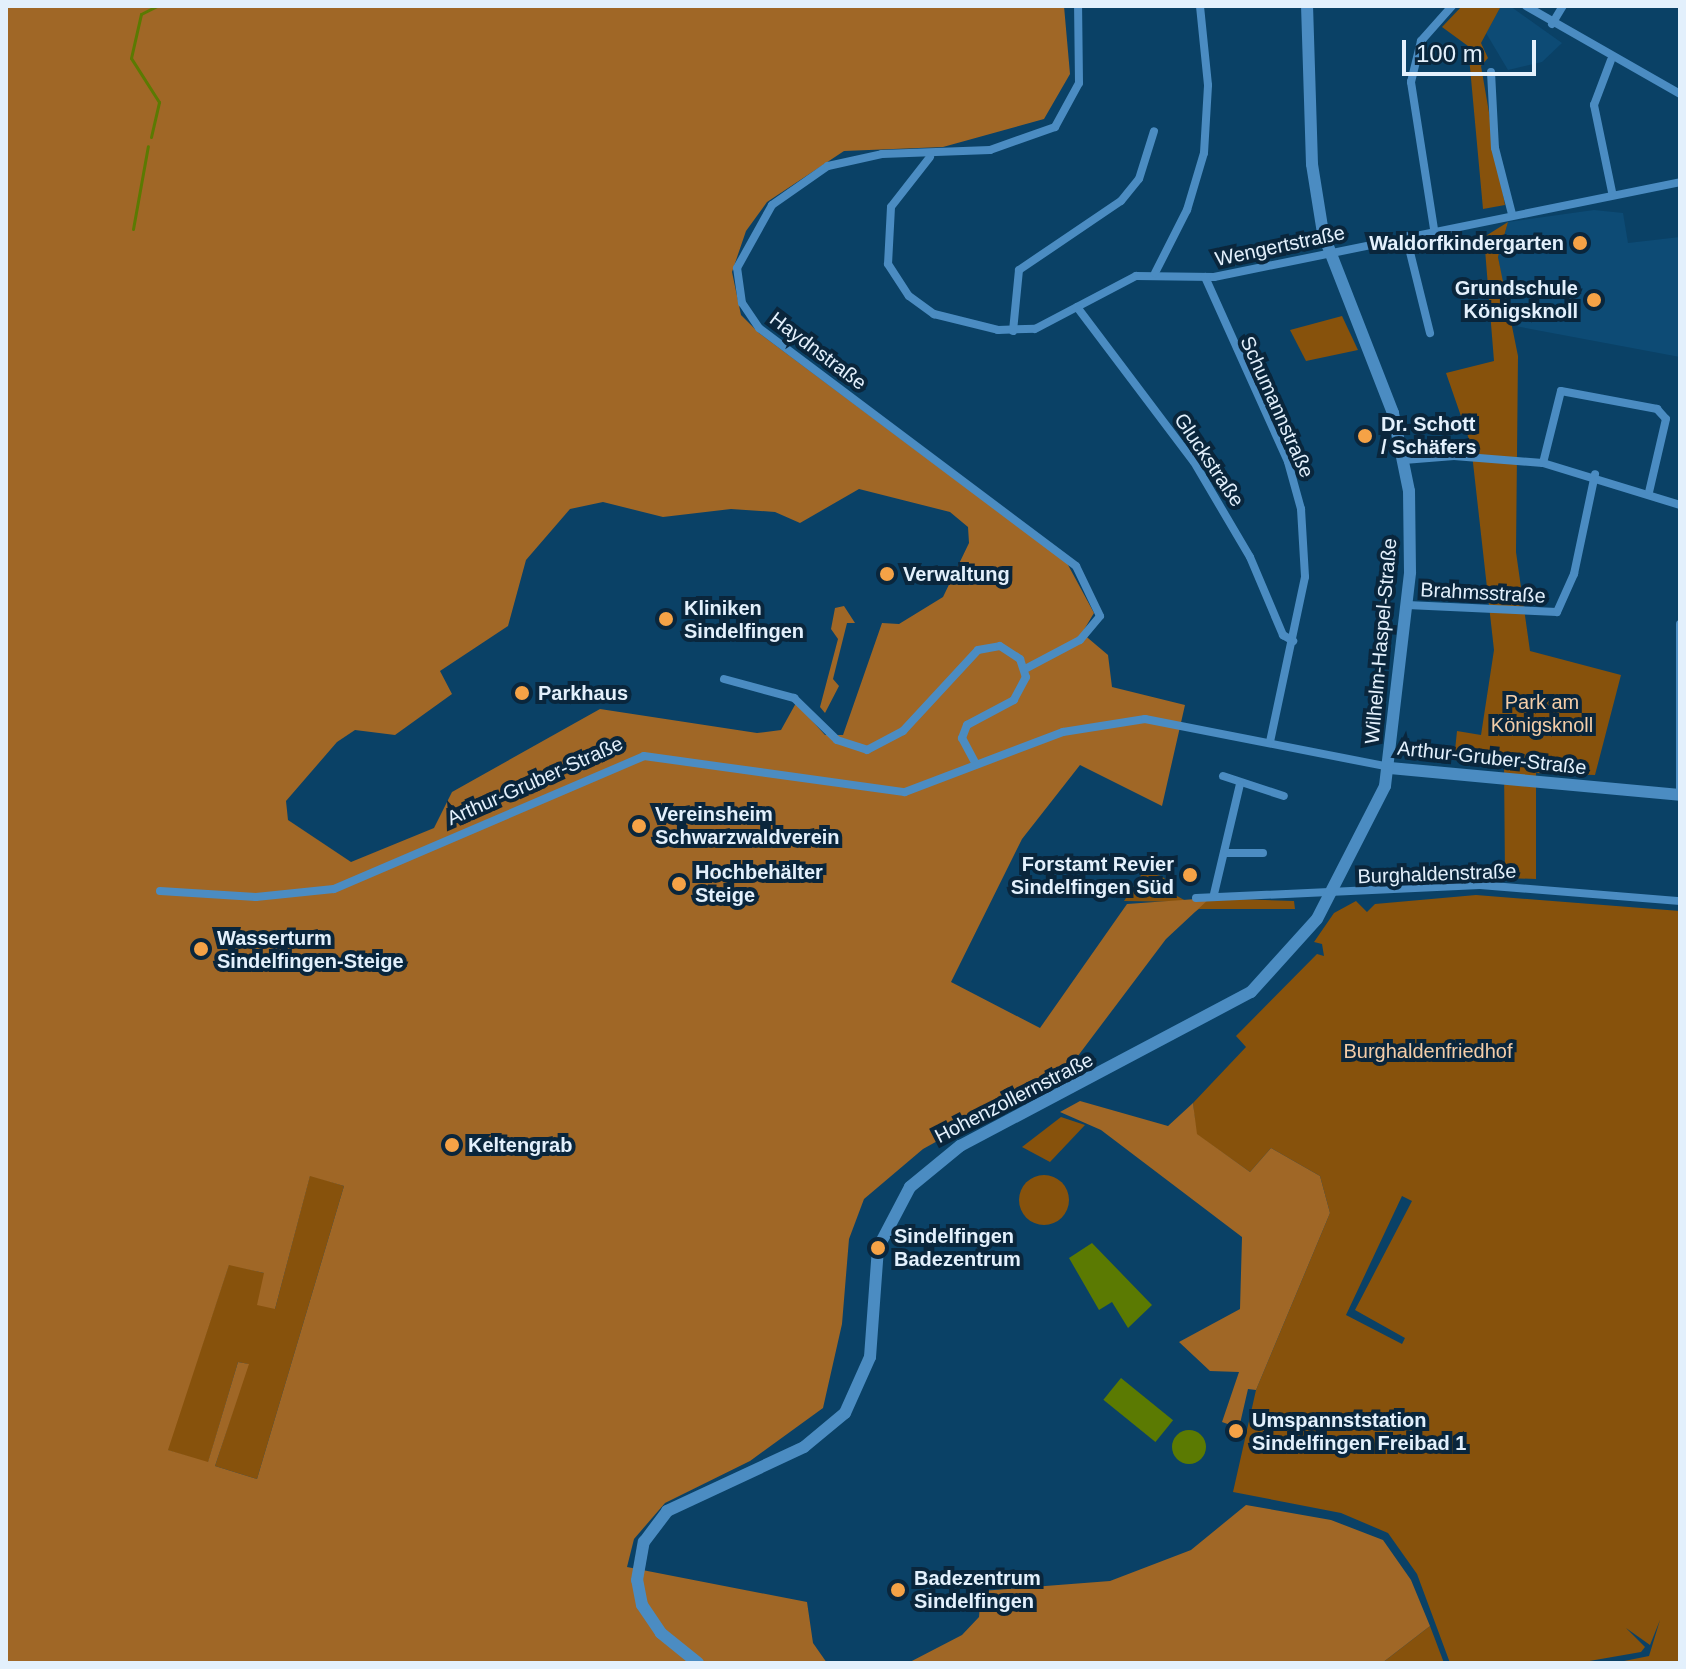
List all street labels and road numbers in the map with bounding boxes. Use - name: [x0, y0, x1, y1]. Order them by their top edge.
- street label: Wengertstraße: [1213, 221, 1347, 271]
- street label: Haydnstraße: [765, 307, 871, 395]
- street label: Schumannstraße: [1235, 333, 1319, 481]
- street label: Gluckstraße: [1169, 409, 1249, 511]
- street label: Wilhelm-Haspel-Straße: [1360, 537, 1402, 745]
- street label: Brahmsstraße: [1420, 578, 1546, 608]
- street label: Arthur-Gruber-Straße: [443, 731, 627, 831]
- street label: Arthur-Gruber-Straße: [1396, 736, 1588, 780]
- street label: Burghaldenstraße: [1357, 859, 1517, 889]
- street label: Hohenzollernstraße: [931, 1048, 1097, 1148]

